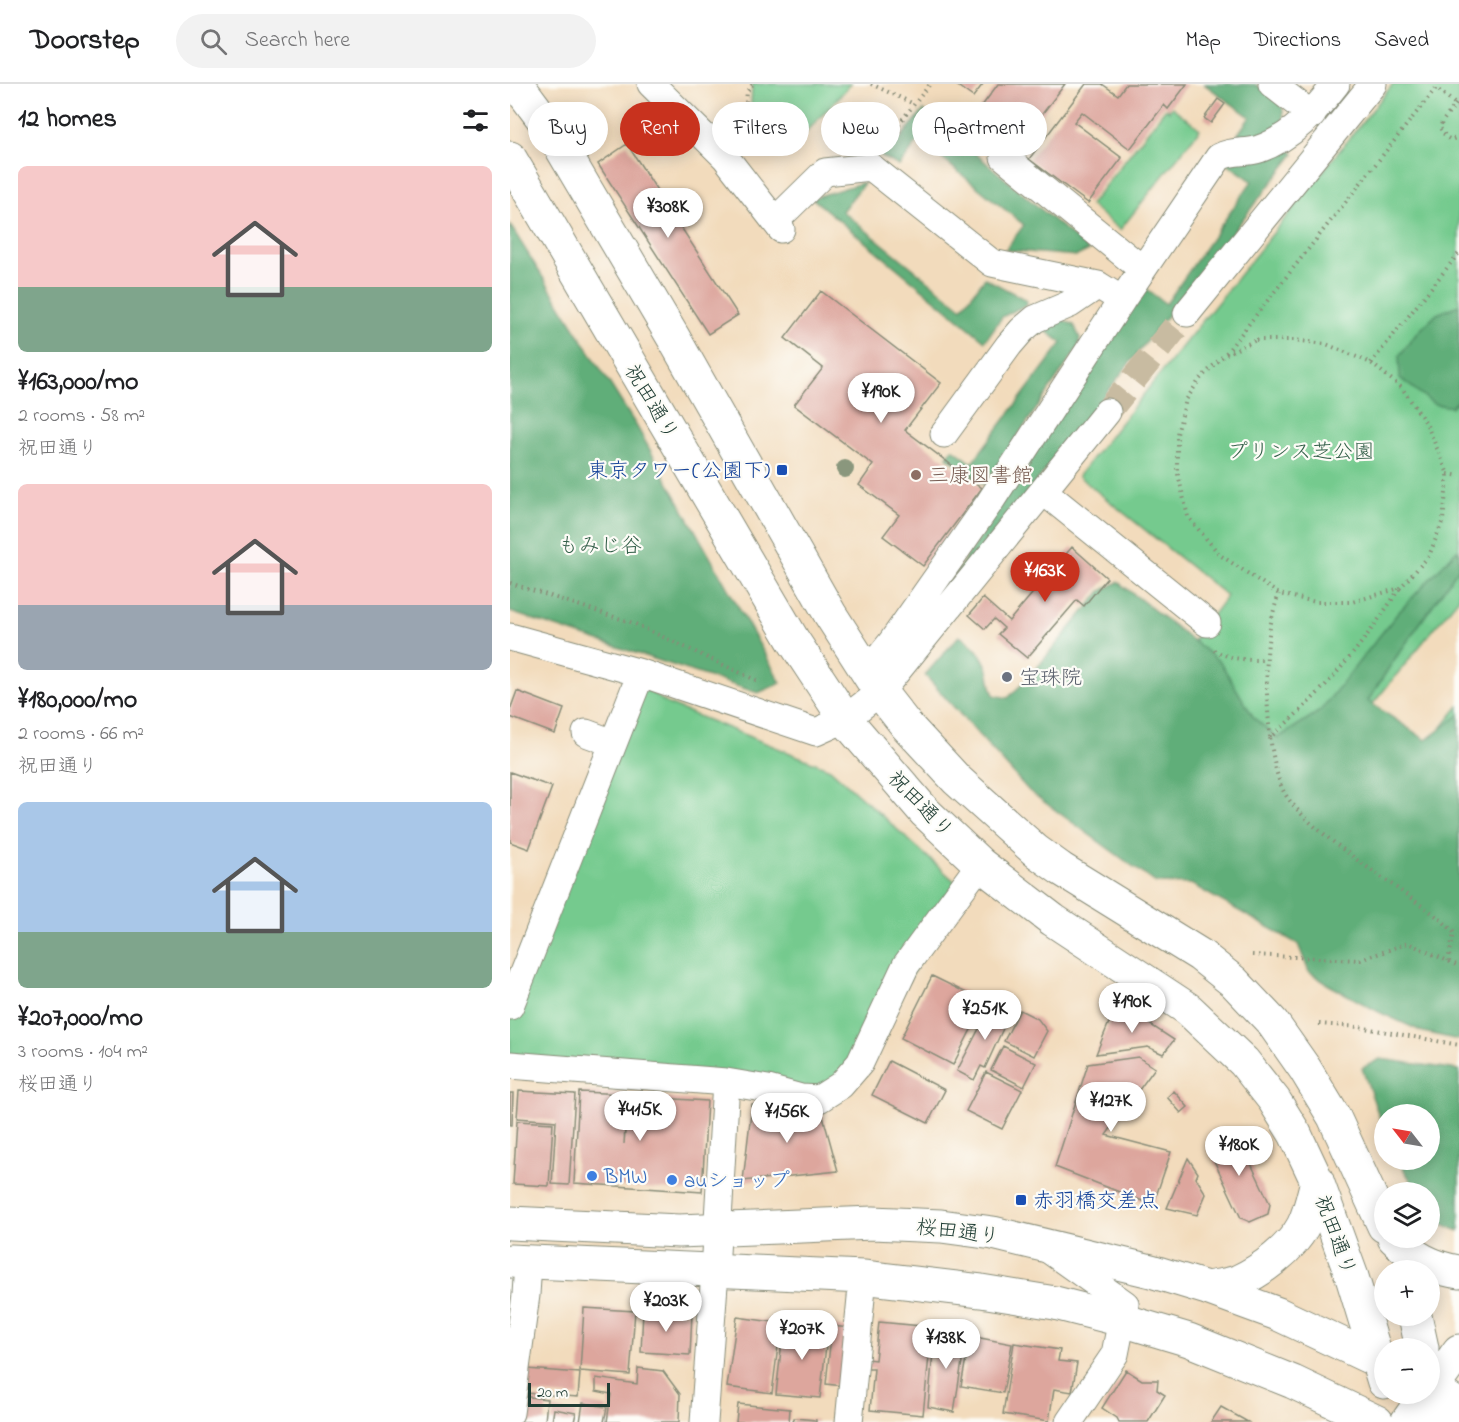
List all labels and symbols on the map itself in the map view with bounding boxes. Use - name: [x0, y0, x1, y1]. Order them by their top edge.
- pin: ¥308K: [626, 188, 710, 239]
- street label: 祝田通り: [616, 359, 685, 447]
- pin: ¥190K: [839, 373, 923, 424]
- park label: プリンス芝公園: [1228, 438, 1375, 468]
- place label: 東京タワー(公園下): [587, 457, 770, 487]
- place label: 三康図書館: [928, 462, 1033, 492]
- marker: 東京タワー(公園下): [775, 463, 789, 477]
- marker: 三康図書館: [909, 468, 923, 482]
- park label: もみじ谷: [558, 532, 642, 562]
- pin: ¥163K: [1003, 552, 1087, 603]
- place label: 宝珠院: [1019, 664, 1082, 694]
- marker: 宝珠院: [1000, 670, 1014, 684]
- street label: 祝田通り: [880, 765, 960, 846]
- pin: ¥190K: [1090, 983, 1174, 1034]
- pin: ¥251K: [943, 990, 1027, 1041]
- pin: ¥127K: [1069, 1082, 1153, 1133]
- pin: ¥415K: [598, 1091, 682, 1142]
- pin: ¥156K: [745, 1093, 829, 1144]
- north arrow: [1374, 1104, 1440, 1170]
- pin: ¥180K: [1197, 1126, 1281, 1177]
- place label: BMW: [603, 1163, 647, 1193]
- place label: auショップ: [684, 1167, 790, 1197]
- marker: BMW: [585, 1169, 599, 1183]
- marker: auショップ: [665, 1173, 679, 1187]
- place label: 赤羽橋交差点: [1033, 1187, 1159, 1217]
- street label: 祝田通り: [1306, 1191, 1363, 1280]
- marker: 赤羽橋交差点: [1014, 1193, 1028, 1207]
- street label: 桜田通り: [914, 1213, 1001, 1253]
- pin: ¥203K: [624, 1282, 708, 1333]
- pin: ¥207K: [760, 1310, 844, 1361]
- pin: ¥138K: [904, 1319, 988, 1370]
- scale bar: [528, 1380, 610, 1408]

